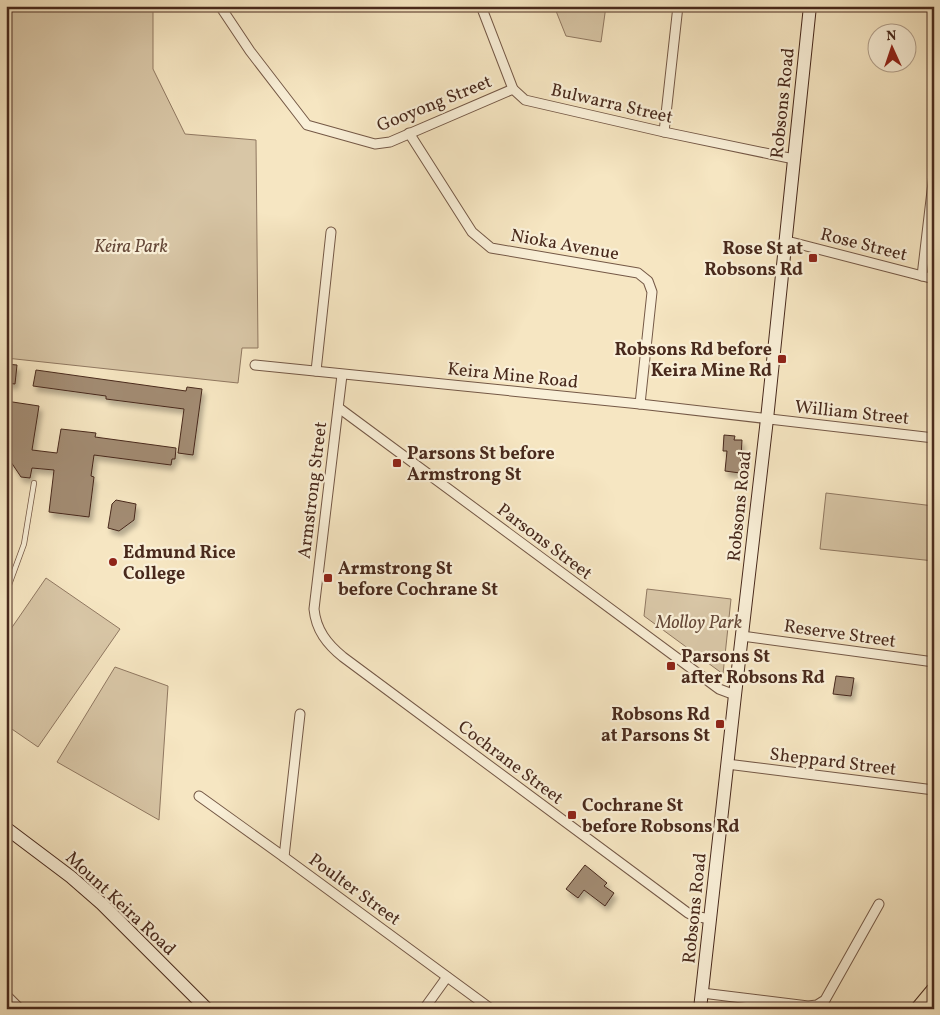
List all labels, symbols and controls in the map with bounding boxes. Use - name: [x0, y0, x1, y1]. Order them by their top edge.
- north arrow: [868, 22, 918, 72]
- text: N: [886, 27, 897, 46]
- street label: Robsons Road: [765, 47, 802, 160]
- street label: Gooyong Street: [373, 70, 496, 139]
- street label: Bulwarra Street: [548, 78, 675, 131]
- street label: Rose Street: [818, 223, 910, 268]
- street label: Nioka Avenue: [509, 224, 621, 267]
- park label: Keira Park: [94, 235, 168, 260]
- place label: Rose St at Robsons Rd: [704, 237, 803, 283]
- marker: Rose St at Robsons Rd: [807, 252, 819, 264]
- place label: Robsons Rd before Keira Mine Rd: [615, 338, 772, 384]
- marker: Robsons Rd before Keira Mine Rd: [776, 353, 788, 365]
- street label: Keira Mine Road: [446, 357, 579, 396]
- street label: William Street: [793, 395, 910, 432]
- street label: Armstrong Street: [293, 420, 334, 560]
- place label: Parsons St before Armstrong St: [407, 442, 555, 488]
- street label: Robsons Road: [722, 450, 759, 563]
- marker: Parsons St before Armstrong St: [391, 457, 403, 469]
- street label: Parsons Street: [491, 498, 597, 586]
- place label: Edmund Rice College: [123, 541, 236, 587]
- marker: Edmund Rice College: [107, 556, 119, 568]
- place label: Armstrong St before Cochrane St: [338, 557, 498, 603]
- marker: Armstrong St before Cochrane St: [322, 572, 334, 584]
- park label: Molloy Park: [655, 611, 742, 636]
- street label: Reserve Street: [782, 614, 897, 655]
- place label: Parsons St after Robsons Rd: [681, 645, 825, 691]
- marker: Parsons St after Robsons Rd: [665, 660, 677, 672]
- place label: Robsons Rd at Parsons St: [601, 703, 710, 749]
- street label: Cochrane Street: [452, 715, 568, 811]
- marker: Robsons Rd at Parsons St: [714, 718, 726, 730]
- street label: Sheppard Street: [768, 742, 897, 783]
- place label: Cochrane St before Robsons Rd: [582, 794, 739, 840]
- marker: Cochrane St before Robsons Rd: [566, 809, 578, 821]
- street label: Mount Keira Road: [59, 846, 181, 962]
- street label: Poulter Street: [303, 848, 405, 932]
- street label: Robsons Road: [677, 852, 714, 965]

